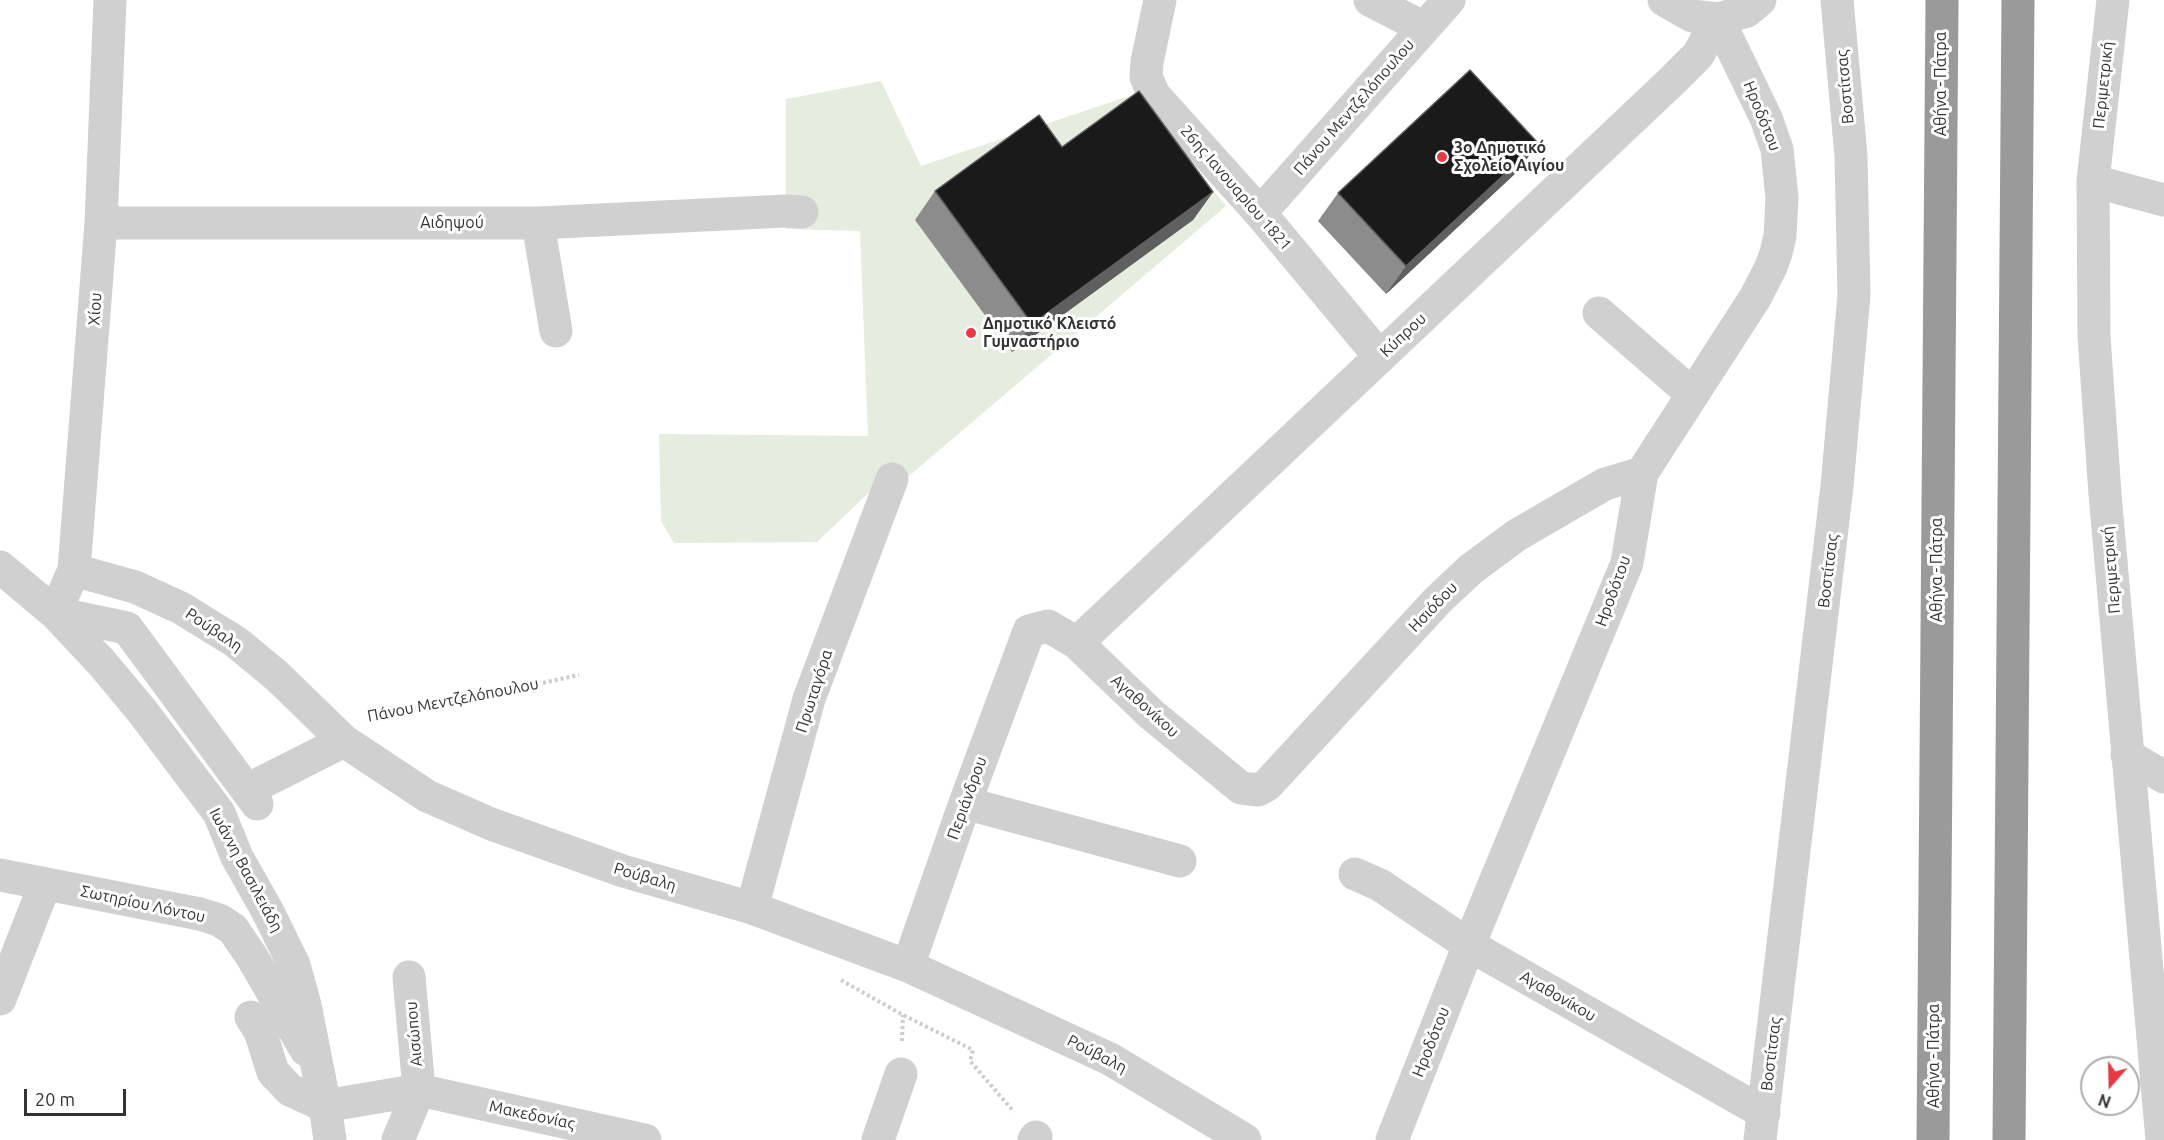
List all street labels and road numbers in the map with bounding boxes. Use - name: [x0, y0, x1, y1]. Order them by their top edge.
- street label: Αθήνα - Πάτρα: [1931, 32, 1951, 136]
- street label: Πάνου Μεντζελόπουλου: [1290, 35, 1418, 179]
- street label: Περιμετρική: [2089, 40, 2117, 130]
- street label: Βοστίτσας: [1832, 49, 1858, 125]
- street label: Ηροδότου: [1739, 78, 1785, 154]
- street label: 26ης Ιανουαρίου 1821: [1176, 122, 1296, 254]
- street label: Αιδηψού: [420, 213, 484, 233]
- street label: Χίου: [84, 292, 106, 326]
- street label: Κύπρου: [1376, 309, 1430, 361]
- street label: Αθήνα - Πάτρα: [1927, 518, 1947, 622]
- street label: Περιμετρική: [2098, 525, 2124, 615]
- street label: Βοστίτσας: [1814, 533, 1842, 609]
- street label: Ηροδότου: [1591, 553, 1635, 629]
- street label: Ησιόδου: [1404, 578, 1462, 636]
- street label: Ρούβαλη: [182, 604, 246, 656]
- street label: Πρωταγόρα: [792, 647, 836, 735]
- street label: Αγαθονίκου: [1107, 671, 1183, 741]
- street label: Πάνου Μεντζελόπουλου: [366, 674, 540, 726]
- street label: Περιάνδρου: [943, 754, 991, 842]
- street label: Ιωάννη Βασιλειάδη: [205, 805, 287, 935]
- street label: Ρούβαλη: [611, 858, 679, 896]
- street label: Σωτηρίου Λόντου: [79, 881, 207, 927]
- street label: Αγαθονίκου: [1517, 967, 1599, 1025]
- street label: Αισώπου: [402, 1001, 426, 1067]
- street label: Ηροδότου: [1408, 1004, 1454, 1080]
- street label: Αθήνα - Πάτρα: [1924, 1004, 1944, 1108]
- street label: Βοστίτσας: [1757, 1016, 1785, 1092]
- street label: Ρούβαλη: [1064, 1031, 1130, 1077]
- street label: Μακεδονίας: [487, 1097, 577, 1133]

